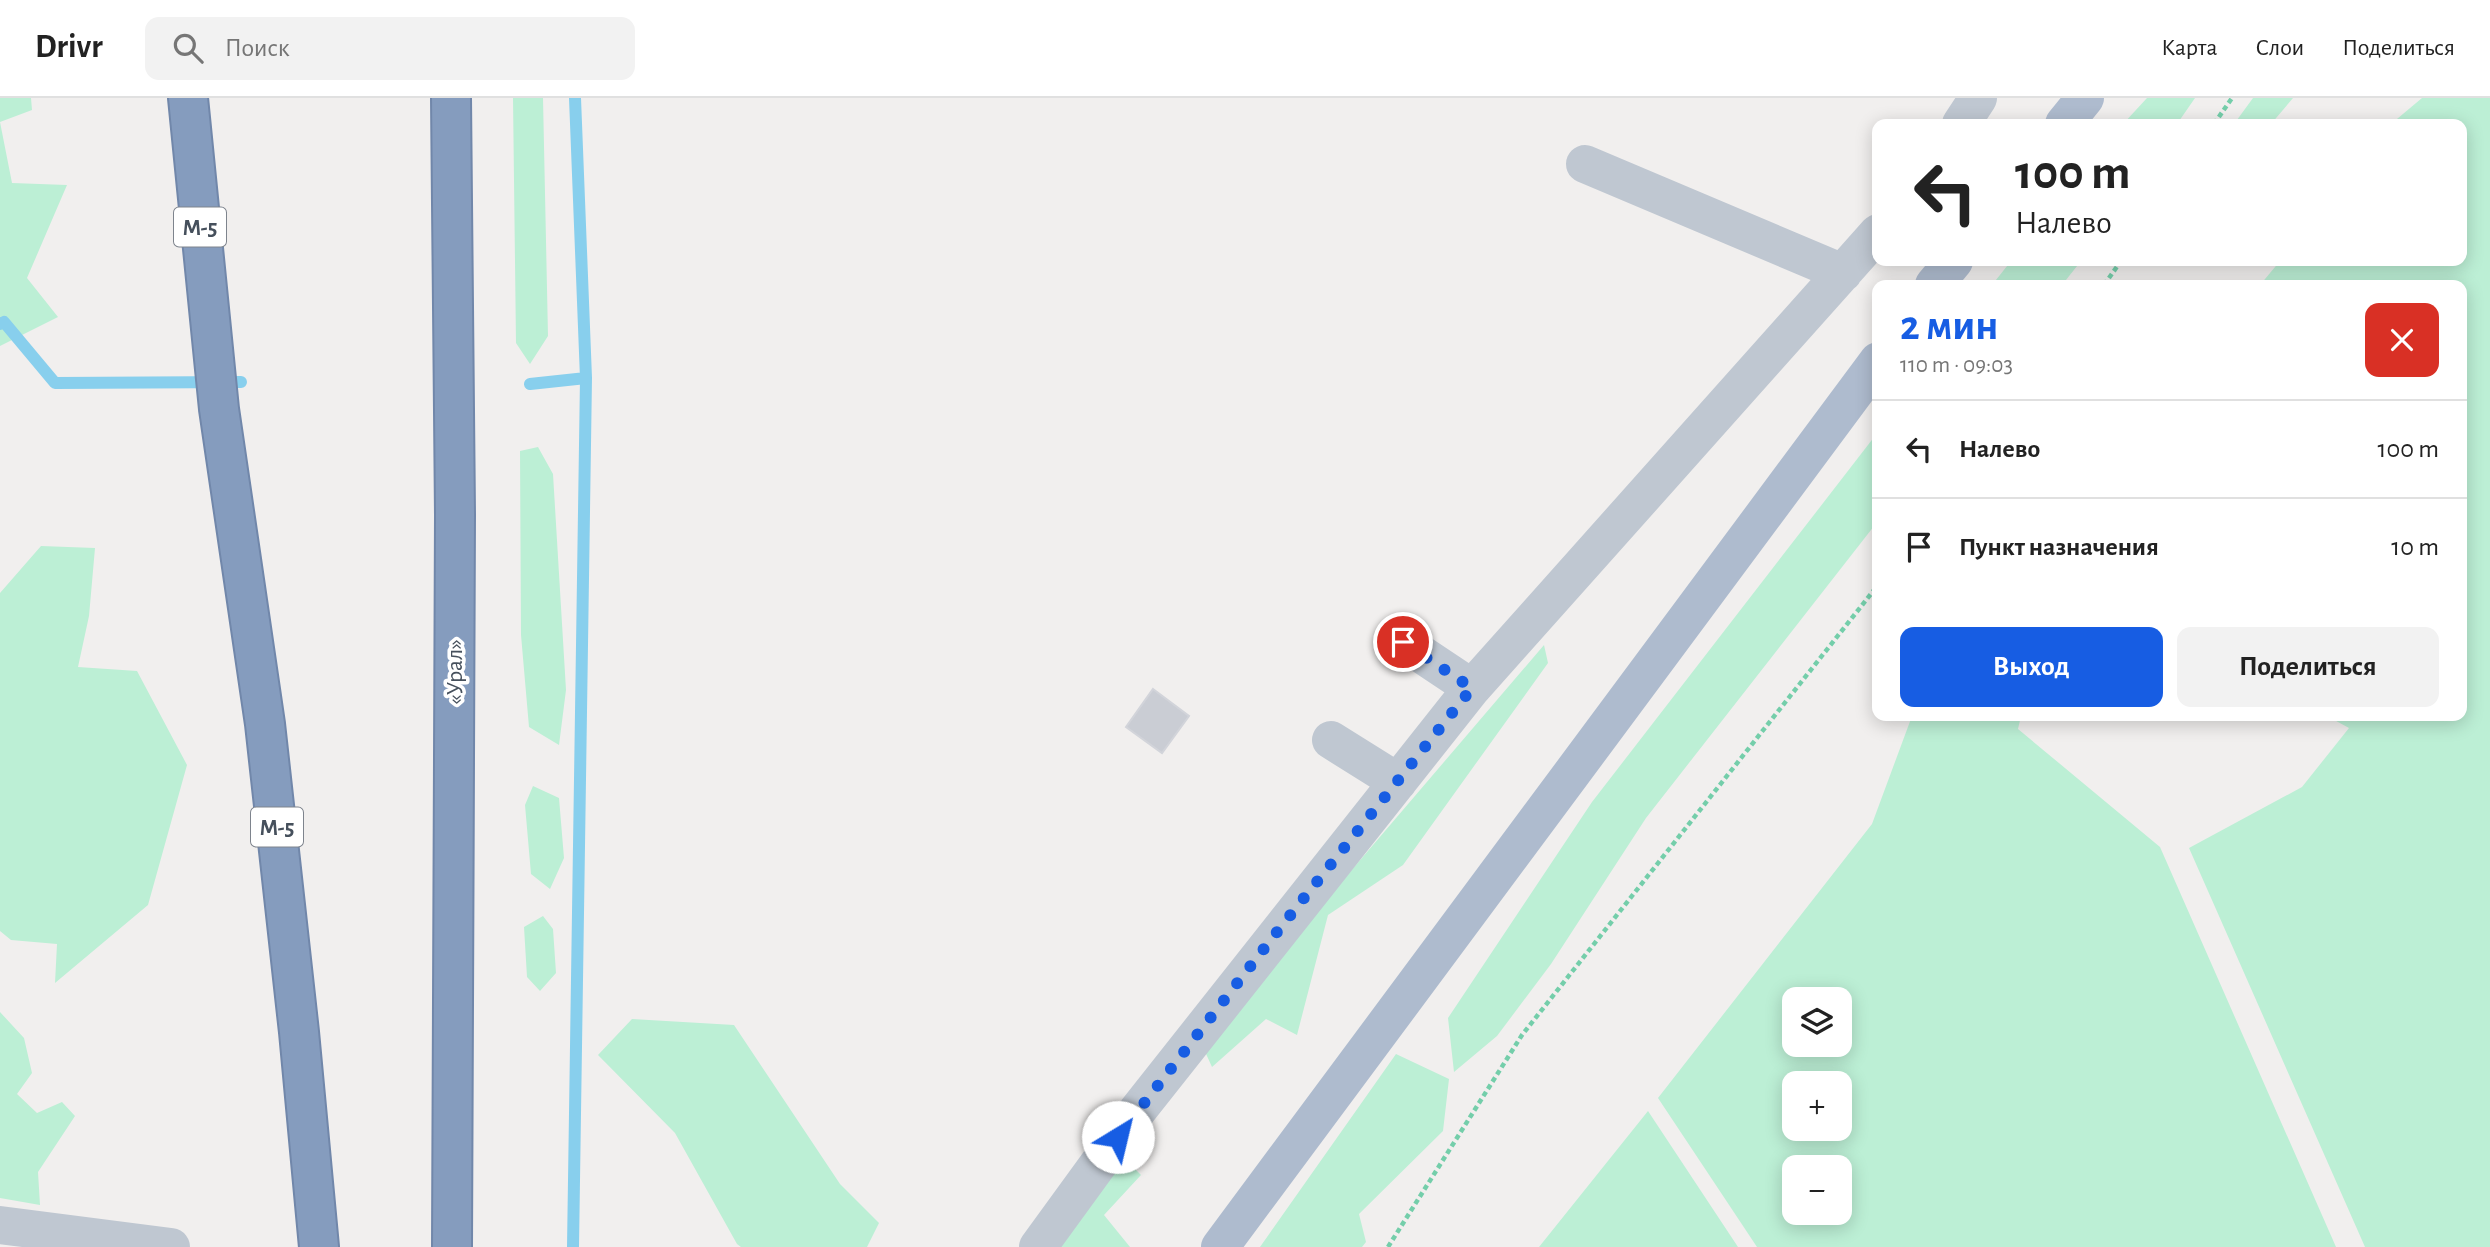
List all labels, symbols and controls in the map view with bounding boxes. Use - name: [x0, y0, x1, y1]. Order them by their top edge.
- search box: [145, 17, 635, 80]
- icon: search: [169, 29, 207, 67]
- text: Drivr: [35, 31, 103, 64]
- text: Поиск: [225, 35, 290, 61]
- text: Карта: [2161, 36, 2217, 60]
- text: Слои: [2255, 36, 2304, 60]
- text: Поделиться: [2342, 36, 2455, 60]
- icon: left: [1900, 147, 1991, 238]
- text: 100 m: [2015, 149, 2131, 198]
- text: Налево: [2015, 207, 2112, 239]
- road number: М-5: [174, 208, 226, 246]
- button: close: [2365, 303, 2439, 377]
- text: 2 мин: [1900, 305, 1998, 347]
- text: 110 m · 09:03: [1900, 354, 2013, 377]
- icon: left: [1900, 430, 1938, 468]
- text: Налево: [1959, 436, 2040, 462]
- text: 100 m: [2378, 436, 2439, 462]
- icon: arrive: [1900, 528, 1938, 566]
- text: Пункт назначения: [1959, 534, 2159, 560]
- text: 10 m: [2391, 534, 2439, 560]
- pin: [1373, 612, 1433, 672]
- icon: arrive: [1384, 623, 1422, 661]
- button: Выход: [1900, 627, 2163, 707]
- button: Поделиться: [2177, 627, 2439, 707]
- street label: «Урал»: [443, 639, 467, 705]
- road number: М-5: [251, 807, 303, 846]
- map controls: [1782, 987, 1852, 1225]
- button: layers: [1782, 987, 1852, 1057]
- button: +: [1782, 1071, 1852, 1141]
- position arrow: [1081, 1100, 1155, 1174]
- button: −: [1782, 1155, 1852, 1225]

